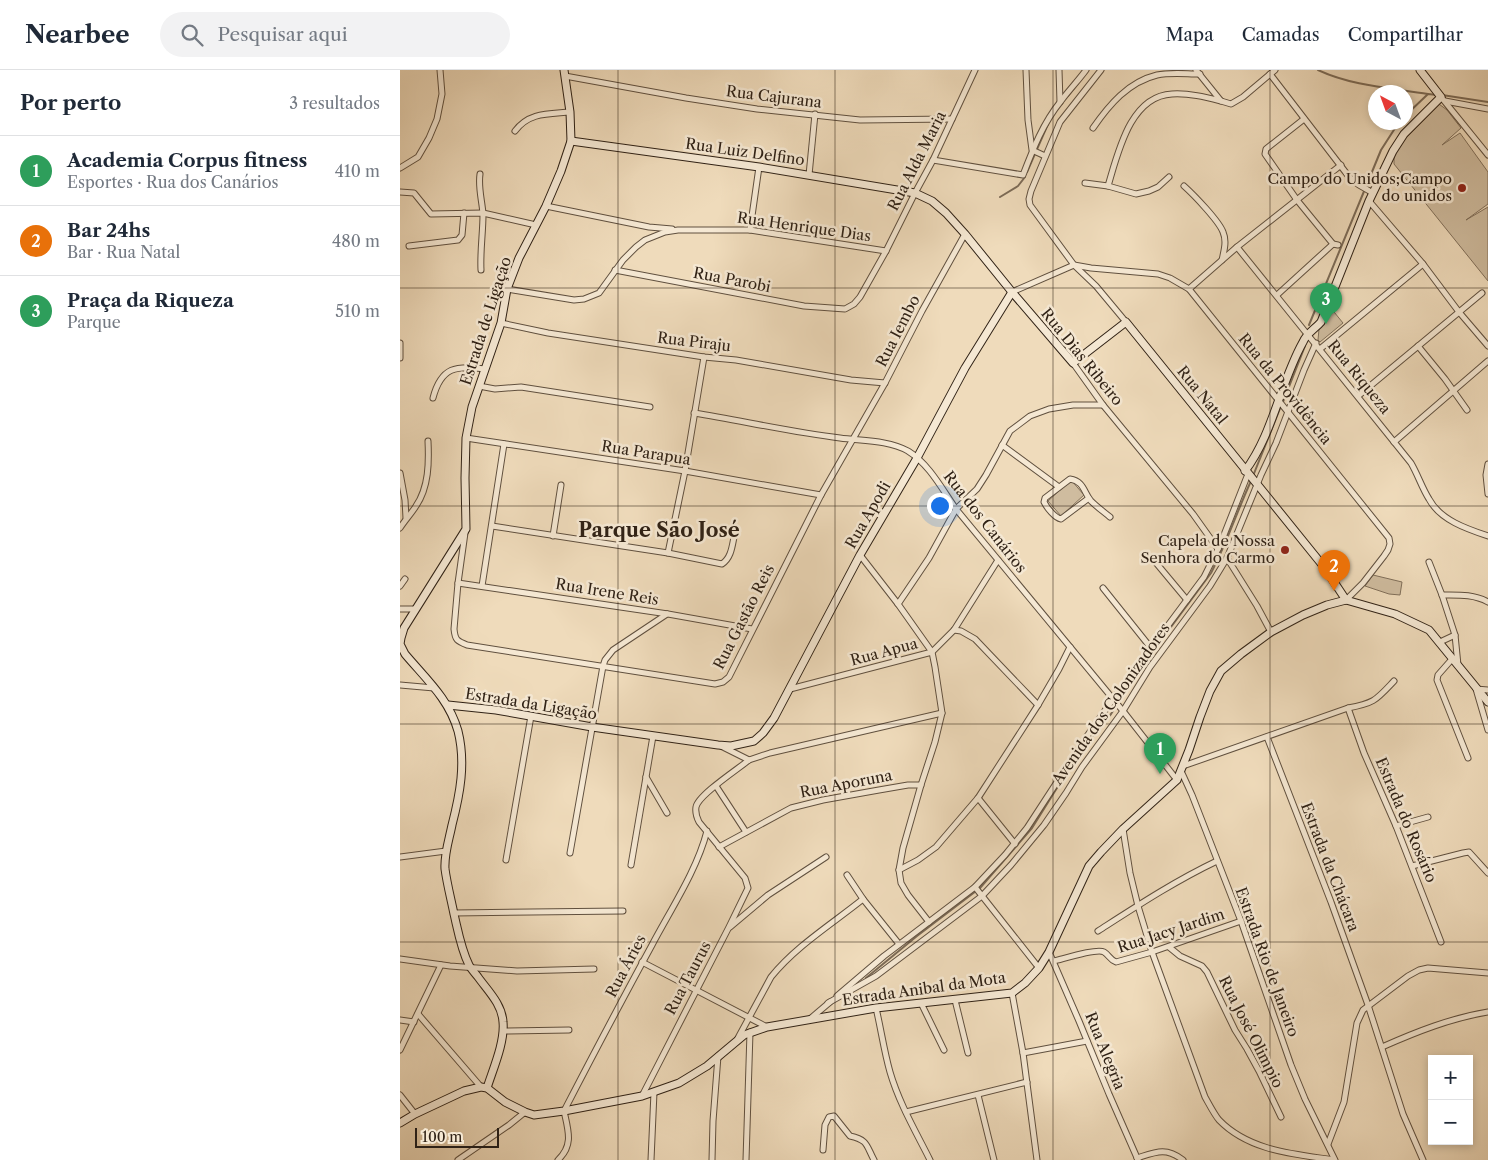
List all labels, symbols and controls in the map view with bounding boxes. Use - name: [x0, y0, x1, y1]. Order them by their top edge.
- search box: [160, 12, 510, 57]
- text: Nearbee: [25, 20, 130, 49]
- icon: search: [178, 21, 206, 49]
- text: Pesquisar aqui: [218, 23, 347, 46]
- text: Mapa: [1166, 24, 1214, 46]
- text: Camadas: [1242, 24, 1320, 46]
- text: Compartilhar: [1348, 24, 1463, 46]
- street label: Rua Cajurana: [725, 81, 823, 112]
- north arrow: [1368, 85, 1413, 130]
- text: Por perto: [20, 90, 121, 115]
- text: 3 resultados: [289, 93, 380, 113]
- street label: Rua Alda Maria: [883, 108, 950, 214]
- street label: Rua Luiz Delfino: [684, 134, 806, 169]
- text: Academia Corpus fitness: [67, 149, 307, 172]
- text: 1: [32, 161, 40, 181]
- text: 410 m: [335, 161, 380, 181]
- place label: Campo do Unidos;Campo do unidos: [1268, 169, 1452, 205]
- text: Esportes · Rua dos Canários: [67, 172, 278, 192]
- marker: Campo do Unidos;Campo do unidos: [1456, 182, 1468, 194]
- street label: Rua Henrique Dias: [736, 208, 872, 245]
- text: Bar 24hs: [67, 219, 150, 242]
- text: 2: [31, 231, 41, 251]
- text: 480 m: [332, 231, 380, 251]
- text: Bar · Rua Natal: [67, 242, 180, 262]
- street label: Estrada de Ligação: [456, 254, 515, 387]
- street label: Rua Parobi: [692, 263, 773, 296]
- pin: 3: [1310, 283, 1342, 324]
- text: Praça da Riqueza: [67, 289, 234, 312]
- street label: Rua Iembo: [871, 292, 924, 370]
- text: 3: [31, 301, 41, 321]
- text: 510 m: [335, 301, 380, 321]
- street label: Rua Dias Ribeiro: [1037, 304, 1128, 409]
- text: Parque: [67, 312, 121, 332]
- street label: Rua Piraju: [656, 328, 732, 355]
- street label: Rua da Providência: [1235, 329, 1336, 448]
- street label: Rua Riqueza: [1324, 336, 1395, 418]
- street label: Rua Natal: [1173, 362, 1232, 428]
- street label: Rua Parapua: [600, 436, 692, 469]
- street label: Rua dos Canários: [940, 467, 1031, 576]
- street label: Rua Apodi: [841, 477, 895, 552]
- your location: [927, 493, 953, 519]
- district label: Parque São José: [578, 518, 740, 542]
- place label: Capela de Nossa Senhora do Carmo: [1140, 531, 1275, 567]
- marker: Capela de Nossa Senhora do Carmo: [1279, 544, 1291, 556]
- pin: 2: [1318, 550, 1350, 591]
- street label: Rua Gastão Reis: [709, 561, 778, 672]
- street label: Rua Irene Reis: [554, 574, 660, 609]
- street label: Avenida dos Colonizadores: [1047, 619, 1174, 789]
- street label: Rua Apua: [848, 633, 920, 670]
- street label: Estrada da Ligação: [464, 684, 598, 723]
- pin: 1: [1144, 733, 1176, 774]
- street label: Estrada do Rosário: [1372, 754, 1441, 885]
- street label: Rua Aporuna: [798, 765, 894, 802]
- street label: Estrada da Chácara: [1297, 800, 1364, 934]
- street label: Estrada Rio de Janeiro: [1232, 884, 1303, 1039]
- street label: Rua Jacy Jardim: [1115, 904, 1227, 957]
- street label: Rua Áries: [601, 931, 650, 1000]
- street label: Rua Taurus: [660, 938, 715, 1018]
- street label: Estrada Anibal da Mota: [841, 968, 1007, 1009]
- street label: Rua José Olimpio: [1215, 972, 1288, 1091]
- street label: Rua Alegria: [1081, 1009, 1130, 1092]
- map controls: [1428, 1055, 1473, 1145]
- button: +: [1428, 1055, 1473, 1100]
- button: −: [1428, 1100, 1473, 1145]
- scale bar: [415, 1125, 499, 1148]
- text: 100 m: [422, 1128, 462, 1146]

